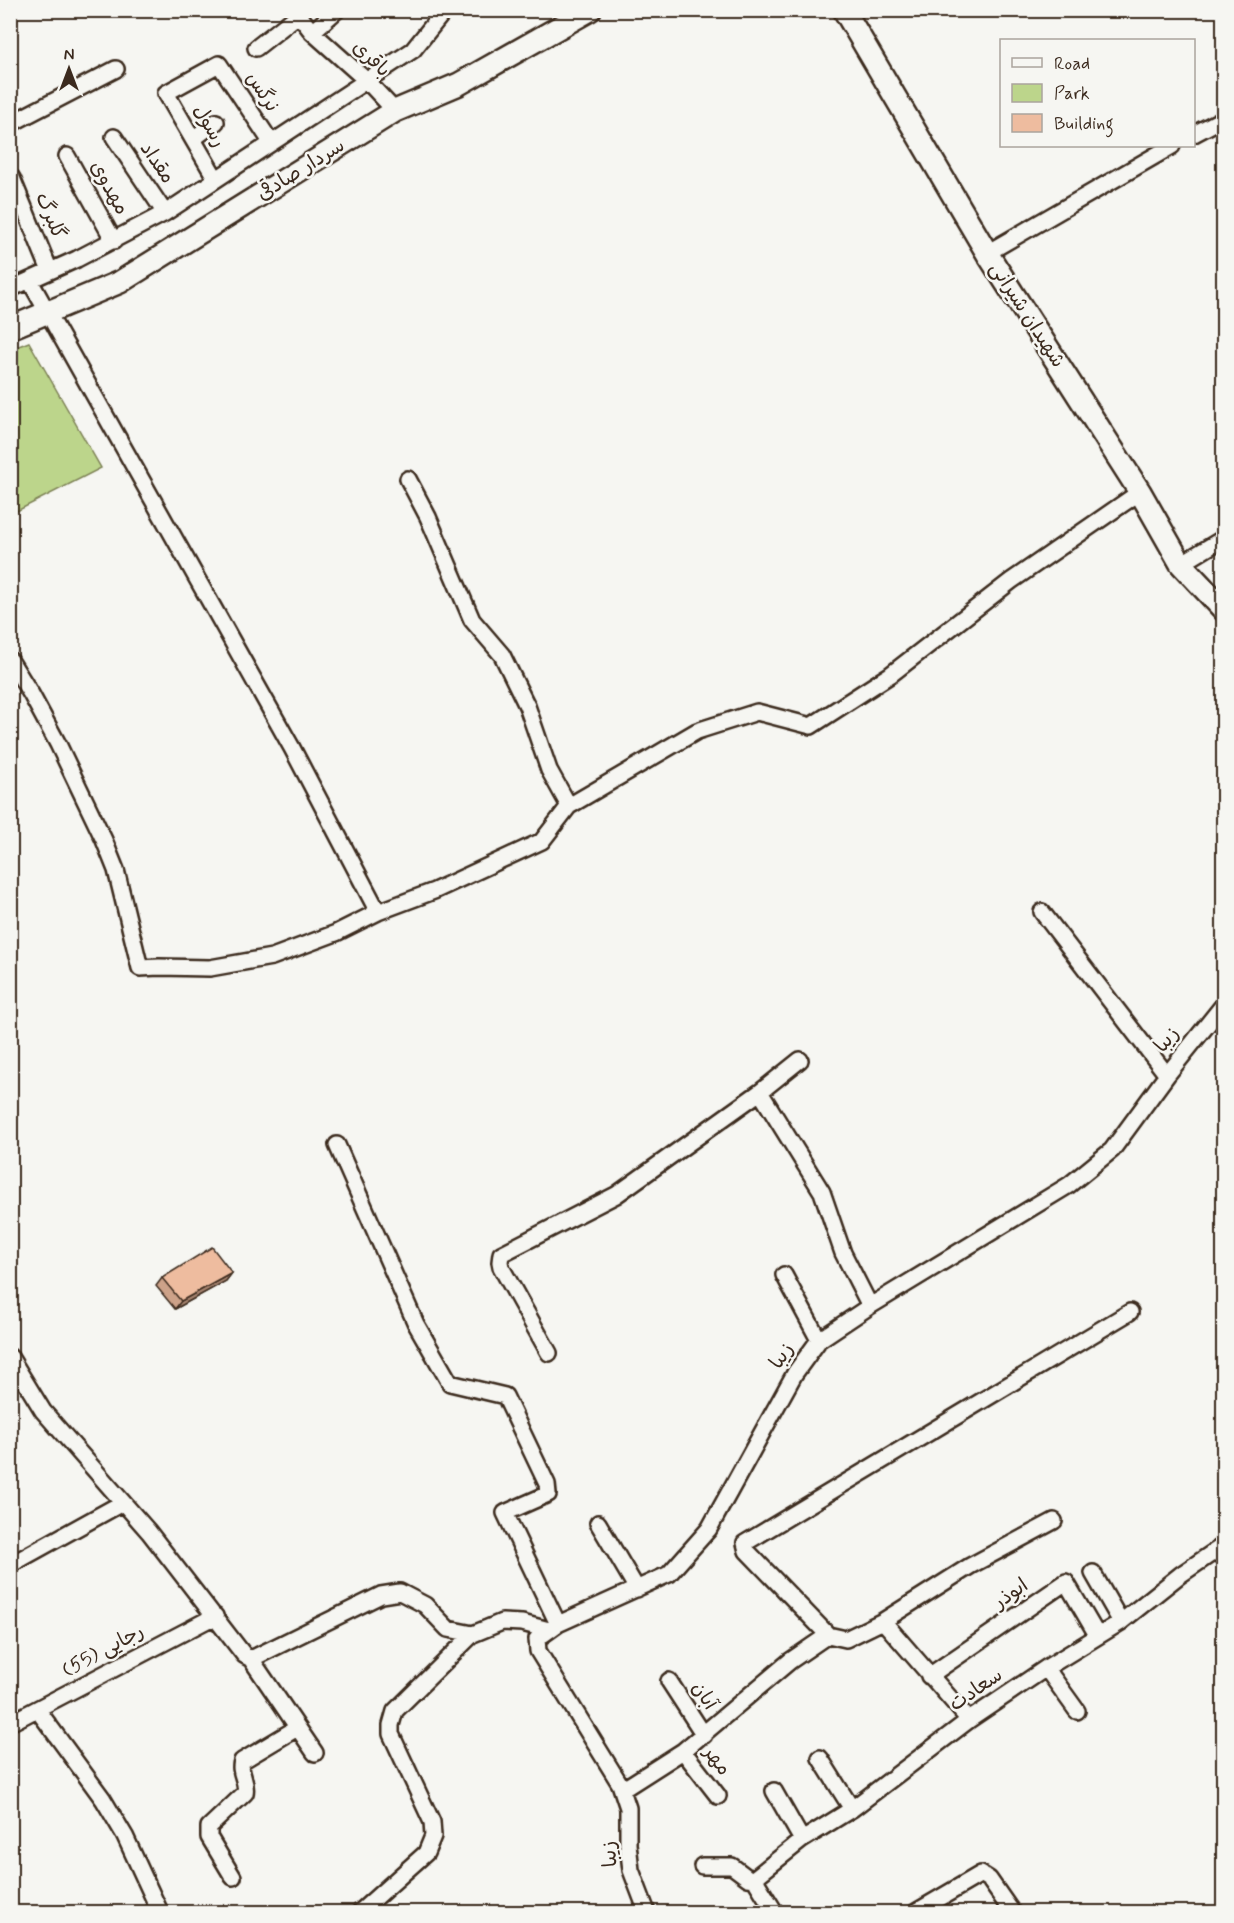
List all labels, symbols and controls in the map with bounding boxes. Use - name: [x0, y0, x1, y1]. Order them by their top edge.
- street label: باقری: [346, 34, 396, 84]
- north arrow: [39, 39, 99, 99]
- legend: [1000, 39, 1195, 147]
- text: N: [64, 45, 74, 66]
- text: Road: [1054, 52, 1090, 76]
- street label: نرگس: [239, 67, 285, 117]
- text: Park: [1054, 82, 1090, 106]
- street label: رسول: [186, 100, 232, 152]
- text: Building: [1054, 112, 1114, 138]
- street label: سردار صادقی: [251, 131, 350, 208]
- street label: مقداد: [133, 137, 181, 189]
- street label: مهدوی: [83, 156, 135, 220]
- street label: گلبرگ: [28, 188, 72, 244]
- street label: شهیدان شیرانی: [983, 257, 1071, 373]
- street label: زیبا: [1148, 1021, 1186, 1059]
- street label: زیبا: [763, 1338, 801, 1374]
- street label: ابوذر: [986, 1572, 1034, 1617]
- street label: رجایی (55): [57, 1618, 149, 1684]
- street label: سعادت: [944, 1662, 1008, 1718]
- street label: آبان: [685, 1676, 724, 1716]
- street label: مهر: [696, 1739, 737, 1781]
- street label: زیبا: [595, 1840, 625, 1868]

